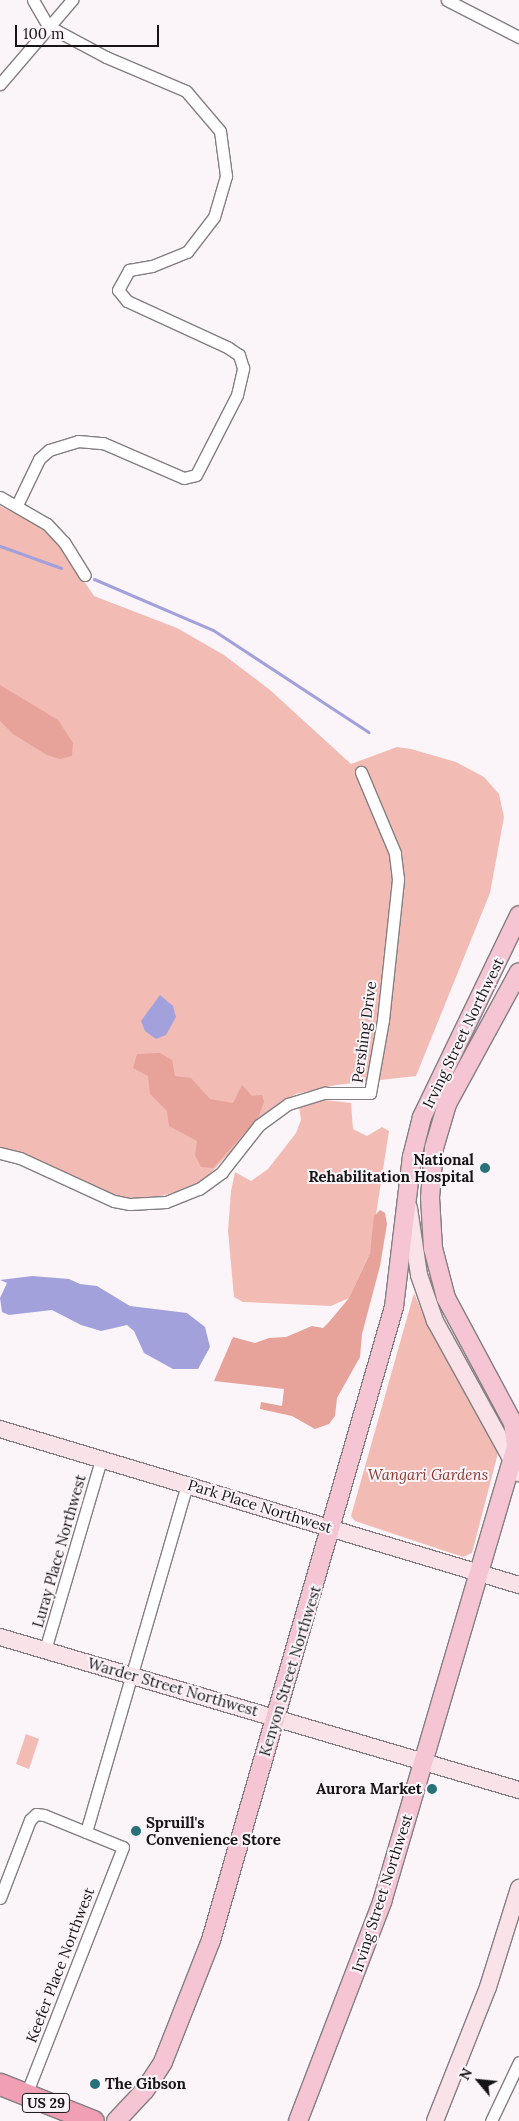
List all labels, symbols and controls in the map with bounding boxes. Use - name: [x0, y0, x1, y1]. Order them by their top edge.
- scale bar: [18, 15, 161, 47]
- text: 100 m: [23, 24, 64, 43]
- street label: Irving Street Northwest: [419, 955, 507, 1111]
- street label: Pershing Drive: [348, 980, 380, 1084]
- place label: National Rehabilitation Hospital: [308, 1150, 474, 1185]
- marker: National Rehabilitation Hospital: [478, 1161, 492, 1175]
- park label: Wangari Gardens: [368, 1466, 488, 1484]
- street label: Luray Place Northwest: [29, 1472, 89, 1630]
- street label: Park Place Northwest: [186, 1475, 334, 1537]
- street label: Kenyon Street Northwest: [255, 1584, 325, 1758]
- street label: Warder Street Northwest: [86, 1654, 260, 1720]
- place label: Aurora Market: [316, 1780, 422, 1798]
- marker: Aurora Market: [426, 1783, 438, 1795]
- street label: Irving Street Northwest: [348, 1812, 416, 1974]
- place label: Spruill's Convenience Store: [146, 1813, 281, 1848]
- marker: Spruill's Convenience Store: [130, 1825, 142, 1837]
- street label: Keefer Place Northwest: [22, 1885, 98, 2045]
- north arrow: [454, 2056, 504, 2106]
- text: N: [455, 2065, 476, 2083]
- place label: The Gibson: [105, 2075, 186, 2093]
- marker: The Gibson: [89, 2078, 101, 2090]
- road number: US 29: [21, 2092, 71, 2114]

